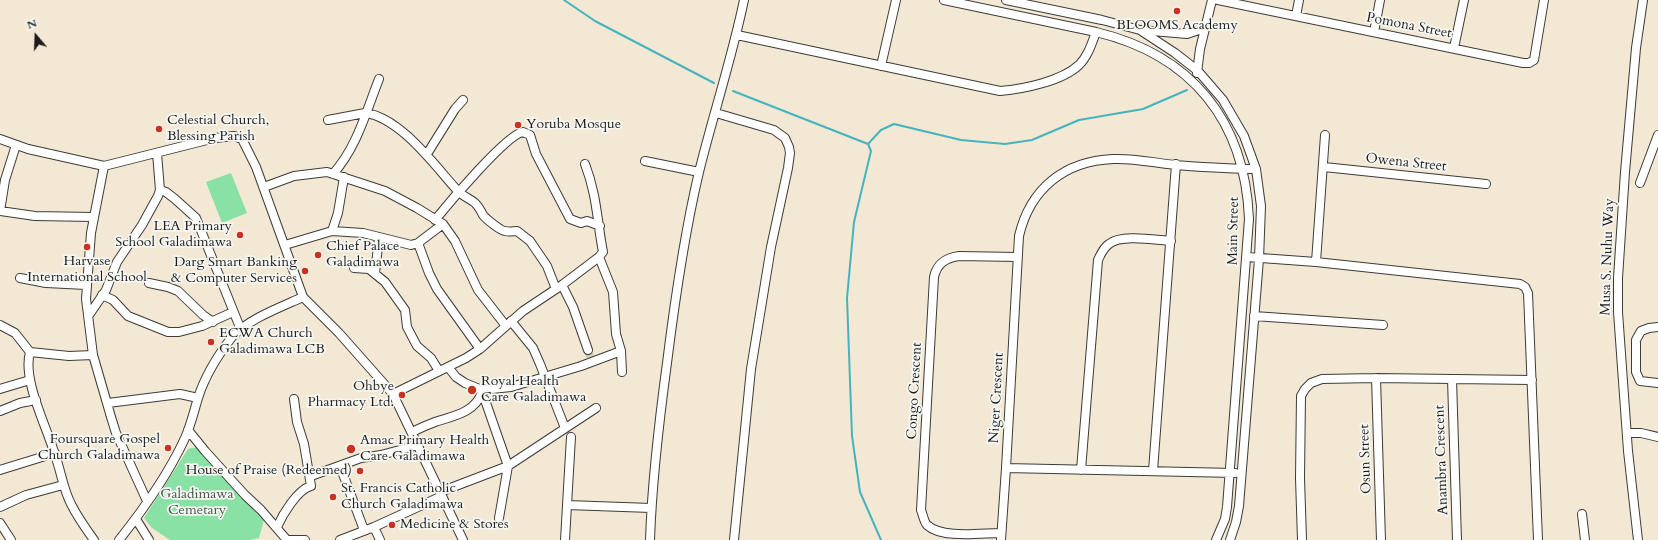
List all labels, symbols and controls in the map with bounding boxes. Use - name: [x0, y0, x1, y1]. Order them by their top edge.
- marker: BLOOMS Academy: [1172, 6, 1182, 16]
- street label: Pomona Street: [1365, 9, 1453, 43]
- north arrow: [16, 16, 56, 56]
- text: N: [25, 16, 39, 33]
- place label: BLOOMS Academy: [1116, 18, 1238, 34]
- place label: Celestial Church, Blessing Parish: [167, 113, 269, 146]
- place label: Yoruba Mosque: [526, 117, 621, 133]
- marker: Yoruba Mosque: [513, 120, 523, 130]
- marker: Celestial Church, Blessing Parish: [154, 124, 164, 134]
- street label: Owena Street: [1365, 150, 1447, 176]
- street label: Main Street: [1225, 197, 1243, 265]
- street label: Musa S. Nuhu Way: [1598, 198, 1618, 316]
- place label: LEA Primary School Galadimawa: [115, 219, 232, 252]
- marker: LEA Primary School Galadimawa: [235, 230, 245, 240]
- place label: Chief Palace Galadimawa: [326, 239, 399, 272]
- marker: Harvase International School: [82, 242, 92, 252]
- marker: Chief Palace Galadimawa: [313, 250, 323, 260]
- place label: Harvase International School: [27, 254, 147, 286]
- place label: Darg Smart Banking & Computer Services: [171, 255, 297, 288]
- marker: Darg Smart Banking & Computer Services: [300, 266, 310, 276]
- place label: ECWA Church Galadimawa LCB: [219, 326, 325, 358]
- marker: ECWA Church Galadimawa LCB: [206, 337, 216, 347]
- street label: Congo Crescent: [904, 342, 926, 440]
- street label: Niger Crescent: [986, 352, 1008, 444]
- place label: Royal Health Care Galadimawa: [481, 374, 586, 406]
- place label: Ohbye Pharmacy Ltd.: [308, 379, 394, 412]
- marker: Royal Health Care Galadimawa: [466, 384, 478, 396]
- marker: Ohbye Pharmacy Ltd.: [397, 390, 407, 400]
- street label: Anambra Crescent: [1432, 405, 1452, 515]
- street label: Osun Street: [1356, 424, 1376, 494]
- place label: Foursquare Gospel Church Galadimawa: [38, 432, 160, 464]
- place label: Amac Primary Health Care Galadimawa: [360, 433, 489, 466]
- marker: Foursquare Gospel Church Galadimawa: [163, 443, 173, 453]
- marker: Amac Primary Health Care Galadimawa: [345, 443, 357, 455]
- place label: House of Praise (Redeemed): [186, 463, 352, 479]
- marker: House of Praise (Redeemed): [355, 466, 365, 476]
- place label: St. Francis Catholic Church Galadimawa: [341, 481, 463, 514]
- park label: Galadimawa Cemetary: [160, 487, 234, 520]
- marker: St. Francis Catholic Church Galadimawa: [328, 492, 338, 502]
- place label: Medicine & Stores: [400, 517, 509, 533]
- marker: Medicine & Stores: [387, 520, 397, 530]

